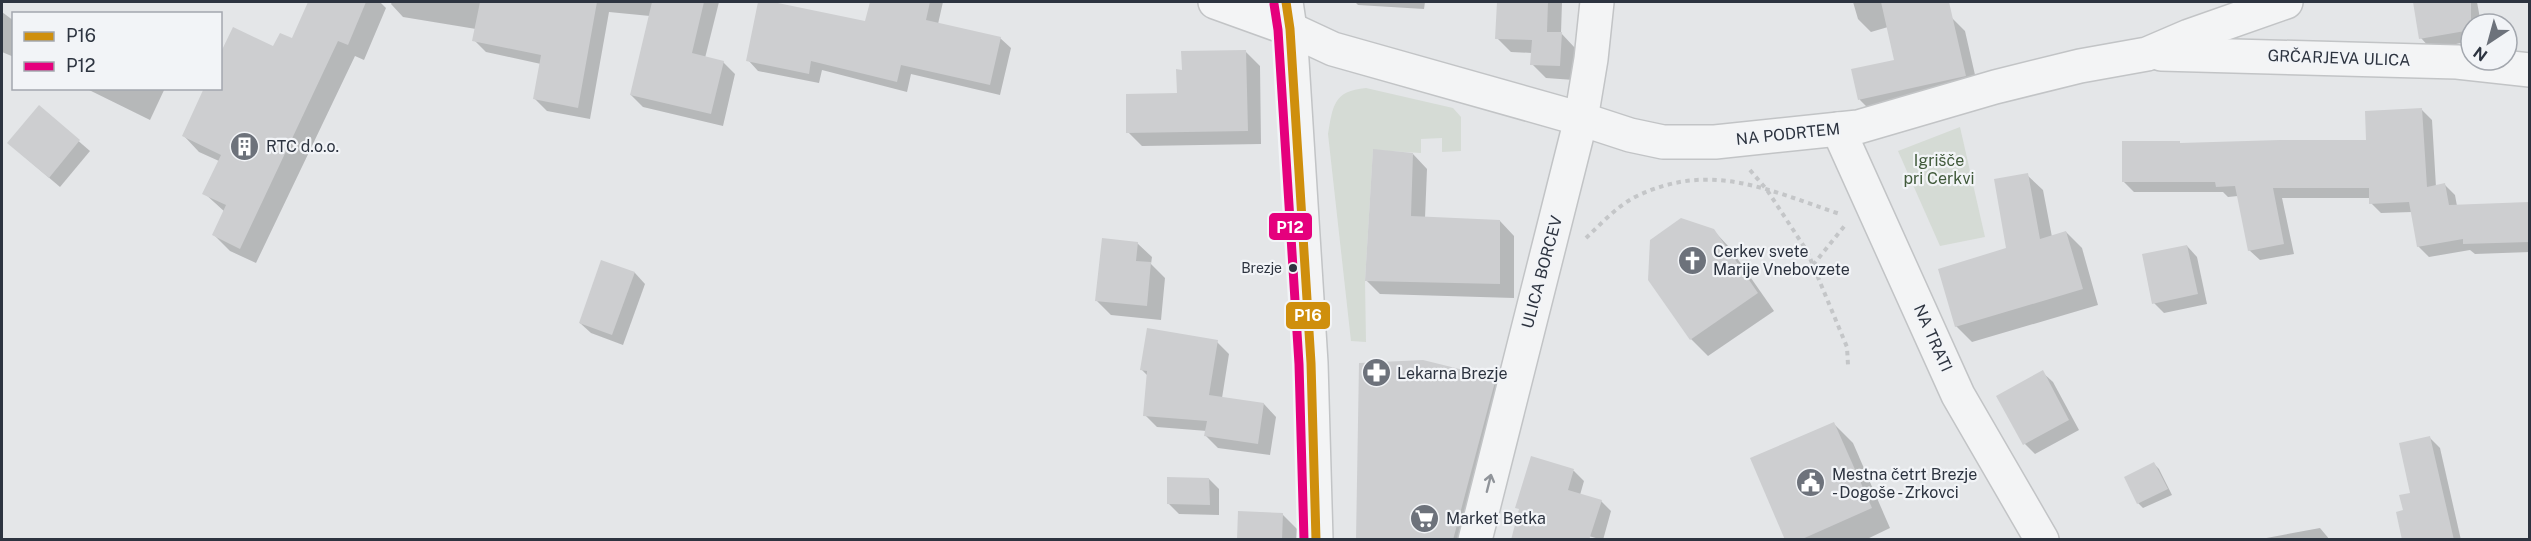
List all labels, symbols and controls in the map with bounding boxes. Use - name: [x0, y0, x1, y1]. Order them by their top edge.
- legend: [12, 12, 222, 90]
- north arrow: [2459, 12, 2519, 72]
- text: P16: [66, 25, 96, 46]
- text: N: [2470, 42, 2491, 65]
- street label: GRČARJEVA ULICA: [2267, 45, 2411, 70]
- text: P12: [66, 55, 96, 76]
- street label: NA PODRTEM: [1735, 119, 1841, 149]
- building icon: RTC d.o.o.: [229, 130, 261, 162]
- place label: RTC d.o.o.: [266, 137, 339, 156]
- park label: Igrišče pri Cerkvi: [1903, 151, 1975, 188]
- line badge: P12: [1268, 212, 1313, 241]
- street label: ULICA BORCEV: [1518, 213, 1566, 330]
- text: P12: [1276, 218, 1304, 237]
- place label: Cerkev svete Marije Vnebovzete: [1713, 242, 1850, 279]
- church icon: Cerkev svete Marije Vnebovzete: [1676, 244, 1708, 276]
- place label: Brezje: [1241, 260, 1282, 276]
- marker: Brezje: [1287, 262, 1299, 274]
- line badge: P16: [1285, 301, 1331, 330]
- street label: NA TRATI: [1910, 301, 1956, 375]
- text: P16: [1294, 306, 1322, 325]
- pharmacy icon: Lekarna Brezje: [1360, 357, 1392, 389]
- place label: Lekarna Brezje: [1397, 364, 1507, 383]
- place label: Mestna četrt Brezje - Dogoše - Zrkovci: [1832, 465, 1977, 502]
- public building icon: Mestna četrt Brezje - Dogoše - Zrkovci: [1795, 467, 1827, 499]
- one-way arrow: [1483, 474, 1495, 493]
- supermarket icon: Market Betka: [1409, 502, 1441, 534]
- place label: Market Betka: [1446, 509, 1546, 528]

